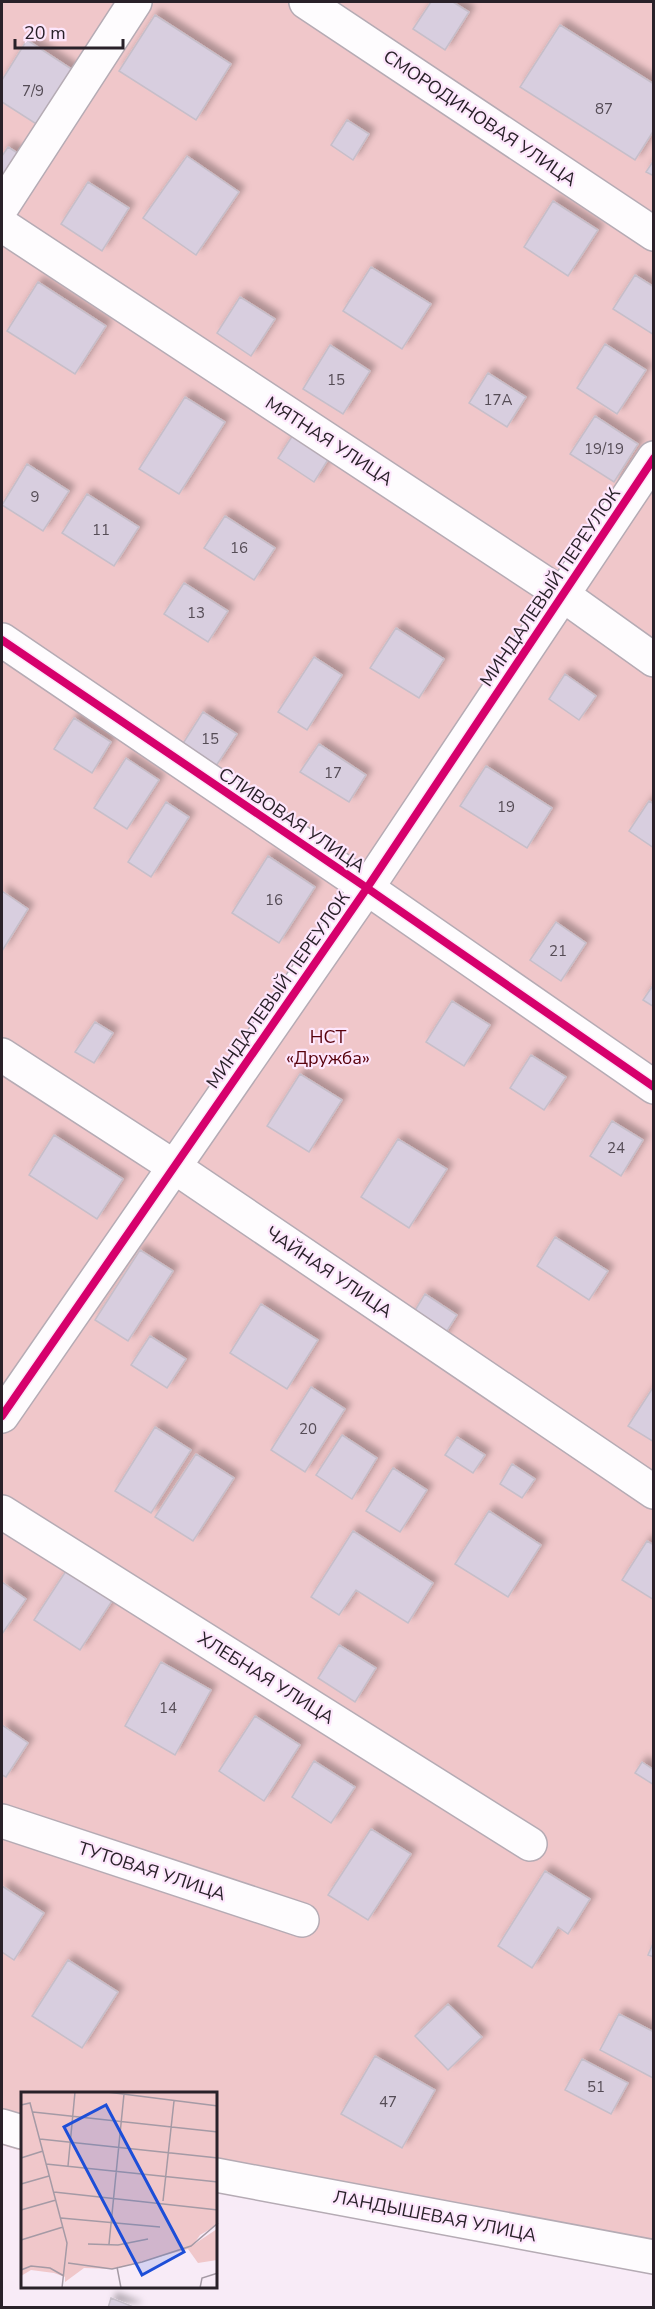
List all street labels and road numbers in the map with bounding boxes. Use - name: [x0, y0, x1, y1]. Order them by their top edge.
- street label: СМОРОДИНОВАЯ УЛИЦА: [379, 44, 581, 192]
- street label: МЯТНАЯ УЛИЦА: [261, 391, 397, 491]
- street label: МИНДАЛЕВЫЙ ПЕРЕУЛОК: [474, 482, 626, 691]
- street label: СЛИВОВАЯ УЛИЦА: [214, 762, 370, 878]
- street label: МИНДАЛЕВЫЙ ПЕРЕУЛОК: [201, 886, 356, 1093]
- street label: ЧАЙНАЯ УЛИЦА: [261, 1221, 397, 1323]
- street label: ХЛЕБНАЯ УЛИЦА: [193, 1626, 339, 1730]
- street label: ТУТОВАЯ УЛИЦА: [75, 1836, 229, 1906]
- street label: ЛАНДЫШЕВАЯ УЛИЦА: [331, 2185, 539, 2247]

